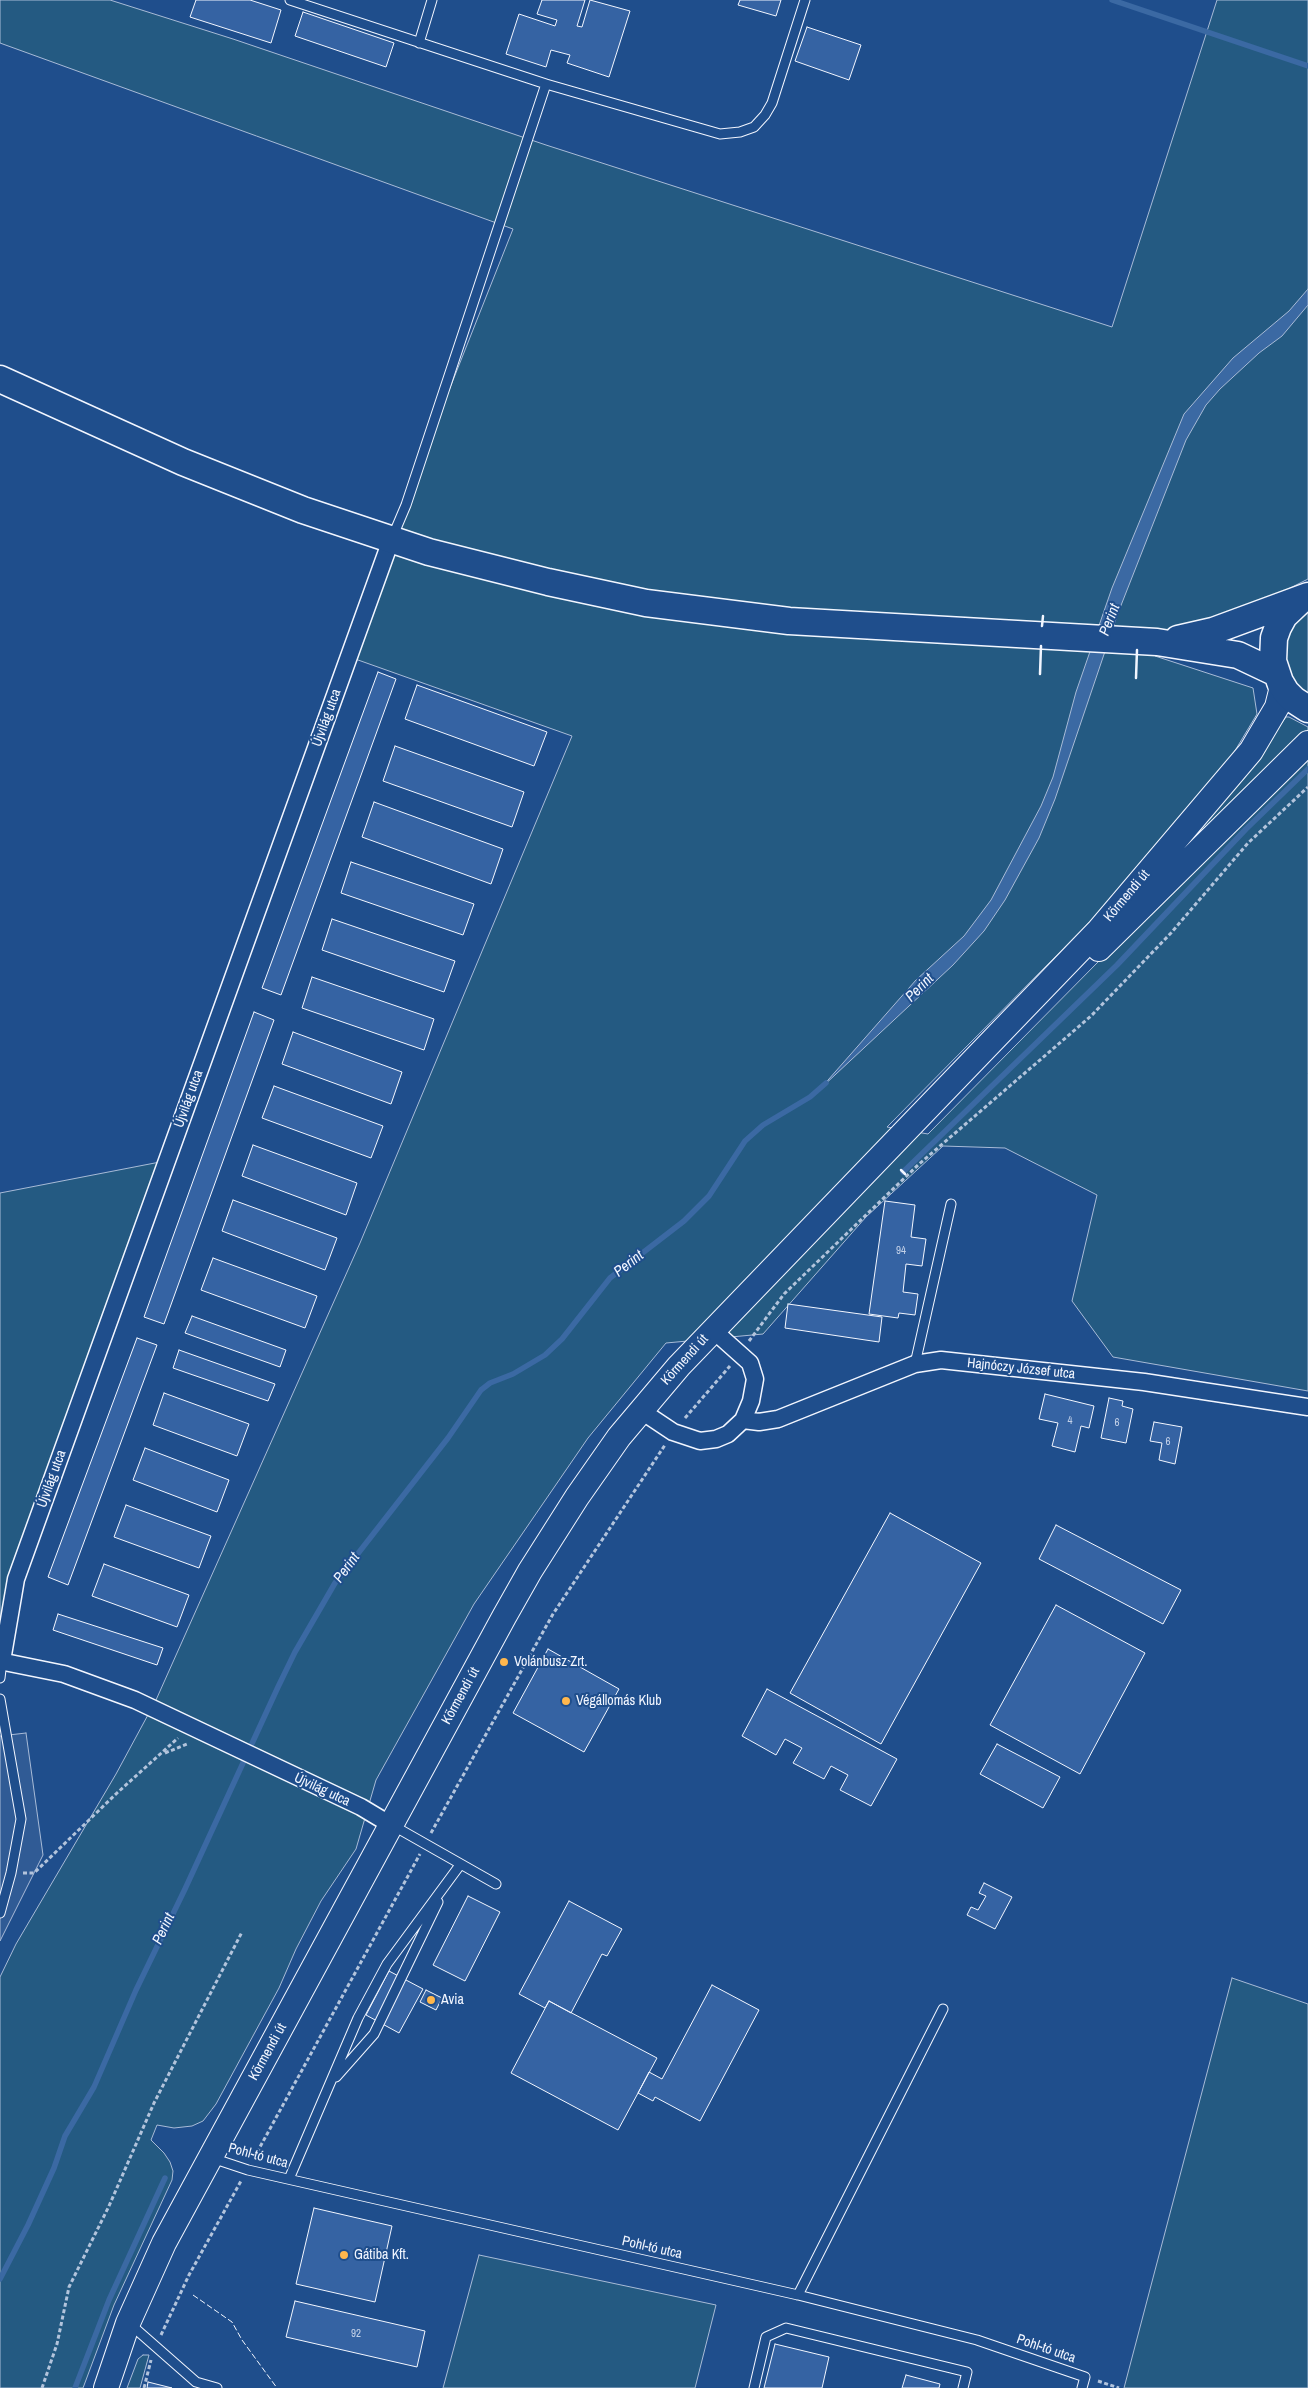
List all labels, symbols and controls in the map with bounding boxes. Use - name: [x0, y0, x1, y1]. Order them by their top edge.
- water label: Perint: [1096, 601, 1124, 639]
- street label: Újvilág utca: [309, 687, 345, 749]
- street label: Körmendi út: [1100, 867, 1154, 925]
- water label: Perint: [902, 970, 938, 1006]
- street label: Újvilág utca: [171, 1068, 207, 1130]
- house number: 94: [896, 1244, 906, 1258]
- water label: Perint: [611, 1247, 647, 1281]
- street label: Körmendi út: [658, 1331, 712, 1389]
- street label: Hajnóczy József utca: [966, 1355, 1076, 1383]
- house number: 4: [1067, 1414, 1073, 1428]
- house number: 6: [1114, 1416, 1120, 1430]
- house number: 6: [1165, 1435, 1171, 1449]
- street label: Újvilág utca: [34, 1448, 70, 1510]
- water label: Perint: [330, 1549, 364, 1587]
- place label: Volánbusz Zrt.: [514, 1654, 587, 1670]
- marker: Volánbusz Zrt.: [498, 1656, 510, 1668]
- street label: Körmendi út: [438, 1665, 484, 1727]
- place label: Végállomás Klub: [576, 1693, 662, 1709]
- marker: Végállomás Klub: [560, 1695, 572, 1707]
- street label: Újvilág utca: [291, 1770, 353, 1810]
- water label: Perint: [149, 1910, 179, 1948]
- place label: Avia: [441, 1992, 464, 2008]
- marker: Avia: [425, 1994, 437, 2006]
- street label: Körmendi út: [245, 2021, 291, 2083]
- street label: Pohl-tó utca: [226, 2140, 290, 2172]
- street label: Pohl-tó utca: [620, 2233, 684, 2263]
- place label: Gátiba Kft.: [354, 2247, 409, 2263]
- marker: Gátiba Kft.: [338, 2249, 350, 2261]
- house number: 92: [351, 2327, 361, 2341]
- street label: Pohl-tó utca: [1014, 2331, 1078, 2367]

